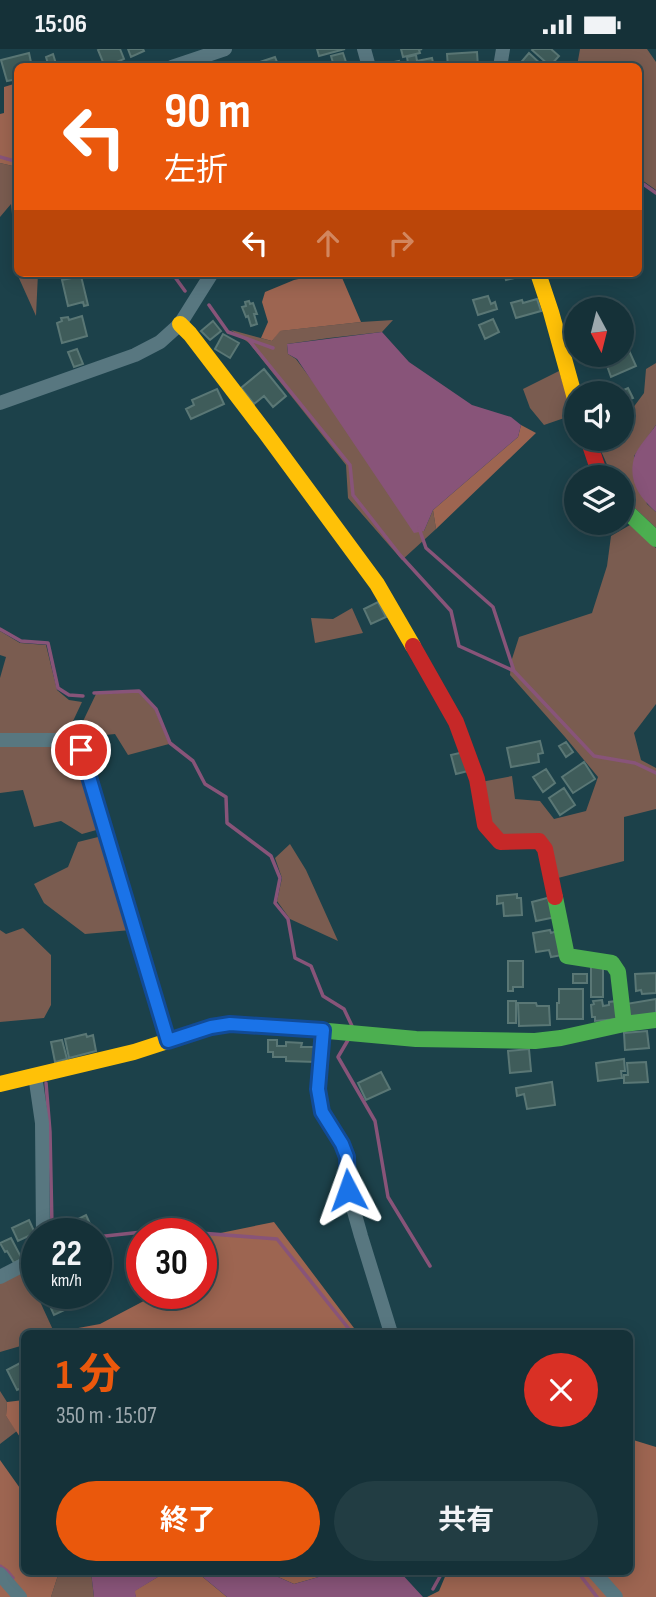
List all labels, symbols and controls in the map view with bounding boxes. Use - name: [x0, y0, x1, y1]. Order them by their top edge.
- text: 15:06: [35, 9, 87, 40]
- text: 90 m: [164, 83, 251, 142]
- icon: left: [49, 91, 140, 182]
- text: 左折: [164, 151, 228, 190]
- icon: left: [236, 224, 274, 262]
- icon: ahead: [309, 224, 347, 262]
- icon: right: [382, 224, 420, 262]
- north arrow: [564, 297, 634, 367]
- map controls: [564, 297, 634, 535]
- button: sound: [564, 381, 634, 451]
- button: layers: [564, 465, 634, 535]
- pin: [51, 720, 111, 780]
- icon: arrive: [62, 731, 100, 769]
- position arrow: [311, 1153, 385, 1227]
- speed limit sign: 30: [126, 1218, 217, 1309]
- text: 22: [51, 1233, 82, 1276]
- text: km/h: [51, 1270, 82, 1291]
- text: 1 分: [56, 1350, 121, 1401]
- button: close: [524, 1353, 598, 1427]
- text: 350 m · 15:07: [56, 1402, 156, 1430]
- button: 終了: [56, 1481, 320, 1561]
- button: 共有: [334, 1481, 598, 1561]

